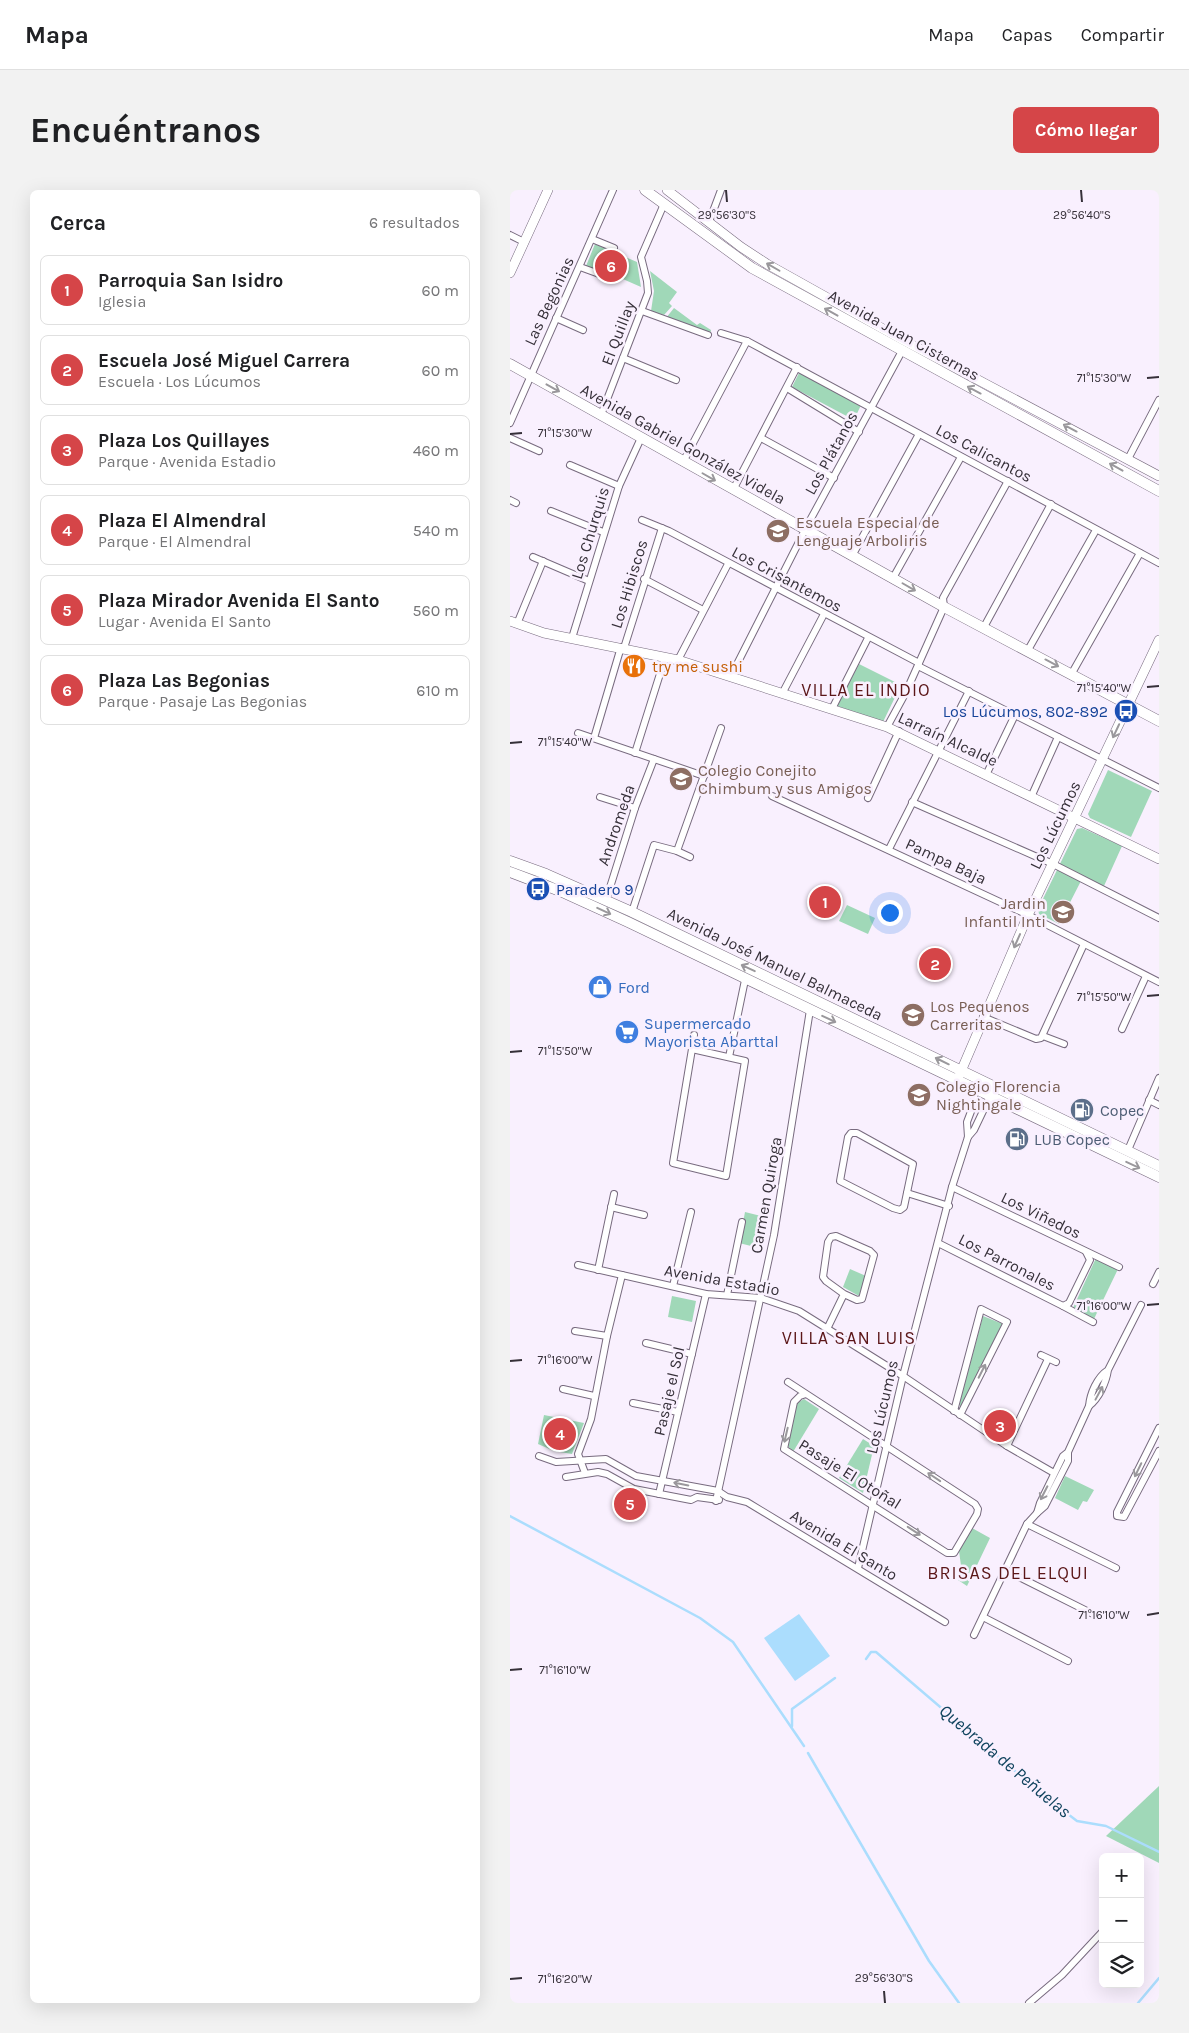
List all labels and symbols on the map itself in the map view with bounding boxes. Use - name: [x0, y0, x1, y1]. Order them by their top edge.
- text: 29°56'30"S: [698, 208, 756, 222]
- text: 29°56'40"S: [1053, 208, 1111, 222]
- pin: 6: [595, 247, 627, 285]
- street label: Las Begonias: [520, 253, 578, 349]
- one-way arrow: [766, 262, 781, 272]
- street label: Avenida Juan Cisternas: [825, 286, 983, 384]
- street label: El Quillay: [597, 298, 639, 368]
- one-way arrow: [824, 306, 839, 316]
- text: 71°15'30"W: [1077, 371, 1132, 385]
- street label: Avenida Gabriel González Videla: [577, 380, 789, 508]
- one-way arrow: [545, 383, 560, 393]
- one-way arrow: [966, 385, 981, 395]
- street label: Los Plátanos: [800, 408, 862, 498]
- street label: Los Calicantos: [933, 420, 1035, 486]
- one-way arrow: [1062, 423, 1077, 433]
- text: 71°15'30"W: [538, 426, 593, 440]
- one-way arrow: [1109, 462, 1124, 472]
- one-way arrow: [701, 473, 716, 483]
- street label: Los Churquis: [567, 485, 613, 581]
- place label: Escuela Especial de Lenguaje Arboliris: [796, 513, 939, 550]
- school or university icon: Escuela Especial de Lenguaje Arboliris: [765, 518, 791, 544]
- street label: Los Hibiscos: [606, 537, 652, 631]
- street label: Los Crisantemos: [729, 542, 845, 616]
- one-way arrow: [901, 582, 915, 592]
- restaurant icon: try me sushi: [621, 653, 647, 679]
- place label: try me sushi: [652, 657, 743, 676]
- one-way arrow: [1045, 658, 1060, 668]
- district label: VILLA EL INDIO: [801, 679, 931, 701]
- text: 71°15'40"W: [1077, 681, 1131, 695]
- bus stop icon: Los Lúcumos, 802-892: [1113, 698, 1139, 724]
- place label: Los Lúcumos, 802-892: [943, 702, 1108, 721]
- street label: Larraín Alcalde: [895, 708, 1001, 770]
- one-way arrow: [1110, 723, 1120, 738]
- text: 71°15'40"W: [538, 735, 592, 749]
- place label: Colegio Conejito Chimbum y sus Amigos: [698, 761, 872, 798]
- school or university icon: Colegio Conejito Chimbum y sus Amigos: [668, 766, 694, 792]
- street label: Los Lúcumos: [1025, 778, 1085, 872]
- street label: Andromeda: [593, 782, 639, 868]
- street label: Pampa Baja: [902, 834, 990, 888]
- bus stop icon: Paradero 9: [525, 876, 551, 902]
- place label: Paradero 9: [556, 880, 634, 899]
- pin: 1: [809, 883, 841, 921]
- place label: Jardin Infantil Inti: [964, 894, 1046, 931]
- school or university icon: Jardin Infantil Inti: [1050, 899, 1076, 925]
- your location: [877, 900, 903, 926]
- street label: Avenida José Manuel Balmaceda: [664, 903, 886, 1025]
- one-way arrow: [596, 907, 611, 916]
- one-way arrow: [1011, 933, 1021, 948]
- pin: 2: [919, 945, 951, 983]
- one-way arrow: [741, 963, 756, 972]
- shop icon: Ford: [587, 974, 613, 1000]
- place label: Ford: [618, 978, 650, 997]
- text: 71°15'50"W: [1077, 990, 1131, 1004]
- place label: Los Pequenos Carreritas: [930, 997, 1030, 1034]
- school or university icon: Los Pequenos Carreritas: [900, 1002, 926, 1028]
- place label: Supermercado Mayorista Abarttal: [644, 1014, 779, 1051]
- one-way arrow: [821, 1015, 836, 1024]
- supermarket icon: Supermercado Mayorista Abarttal: [614, 1019, 640, 1045]
- text: 71°15'50"W: [538, 1044, 592, 1058]
- one-way arrow: [934, 1056, 949, 1066]
- place label: Colegio Florencia Nightingale: [936, 1077, 1061, 1114]
- school or university icon: Colegio Florencia Nightingale: [906, 1082, 932, 1108]
- fuel station icon: Copec: [1069, 1097, 1095, 1123]
- place label: Copec: [1100, 1101, 1144, 1120]
- fuel station icon: LUB Copec: [1004, 1126, 1030, 1152]
- place label: LUB Copec: [1034, 1130, 1110, 1149]
- street label: Carmen Quiroga: [746, 1135, 786, 1255]
- one-way arrow: [1126, 1160, 1141, 1170]
- street label: Los Viñedos: [998, 1187, 1084, 1243]
- street label: Los Parronales: [955, 1229, 1059, 1295]
- street label: Avenida Estadio: [663, 1261, 781, 1299]
- text: 71°16'00"W: [1077, 1299, 1132, 1313]
- district label: VILLA SAN LUIS: [782, 1327, 916, 1349]
- street label: Pasaje el Sol: [649, 1344, 689, 1438]
- text: 71°16'00"W: [538, 1353, 593, 1367]
- street label: Los Lúcumos: [862, 1358, 902, 1456]
- one-way arrow: [977, 1364, 987, 1379]
- one-way arrow: [1095, 1386, 1104, 1401]
- pin: 3: [984, 1407, 1016, 1445]
- pin: 4: [544, 1415, 576, 1453]
- one-way arrow: [781, 1427, 790, 1443]
- street label: Pasaje El Otoñal: [795, 1435, 905, 1513]
- one-way arrow: [1133, 1463, 1143, 1478]
- one-way arrow: [928, 1472, 942, 1482]
- one-way arrow: [673, 1479, 689, 1489]
- pin: 5: [614, 1485, 646, 1523]
- one-way arrow: [1039, 1486, 1049, 1501]
- street label: Avenida El Santo: [787, 1505, 901, 1585]
- one-way arrow: [907, 1525, 921, 1536]
- district label: BRISAS DEL ELQUI: [927, 1562, 1089, 1584]
- text: 71°16'10"W: [1078, 1608, 1130, 1622]
- text: 71°16'10"W: [539, 1663, 591, 1677]
- water label: Quebrada de Peñuelas: [935, 1699, 1075, 1823]
- text: 29°56'30"S: [855, 1971, 913, 1985]
- text: 71°16'20"W: [538, 1972, 593, 1986]

